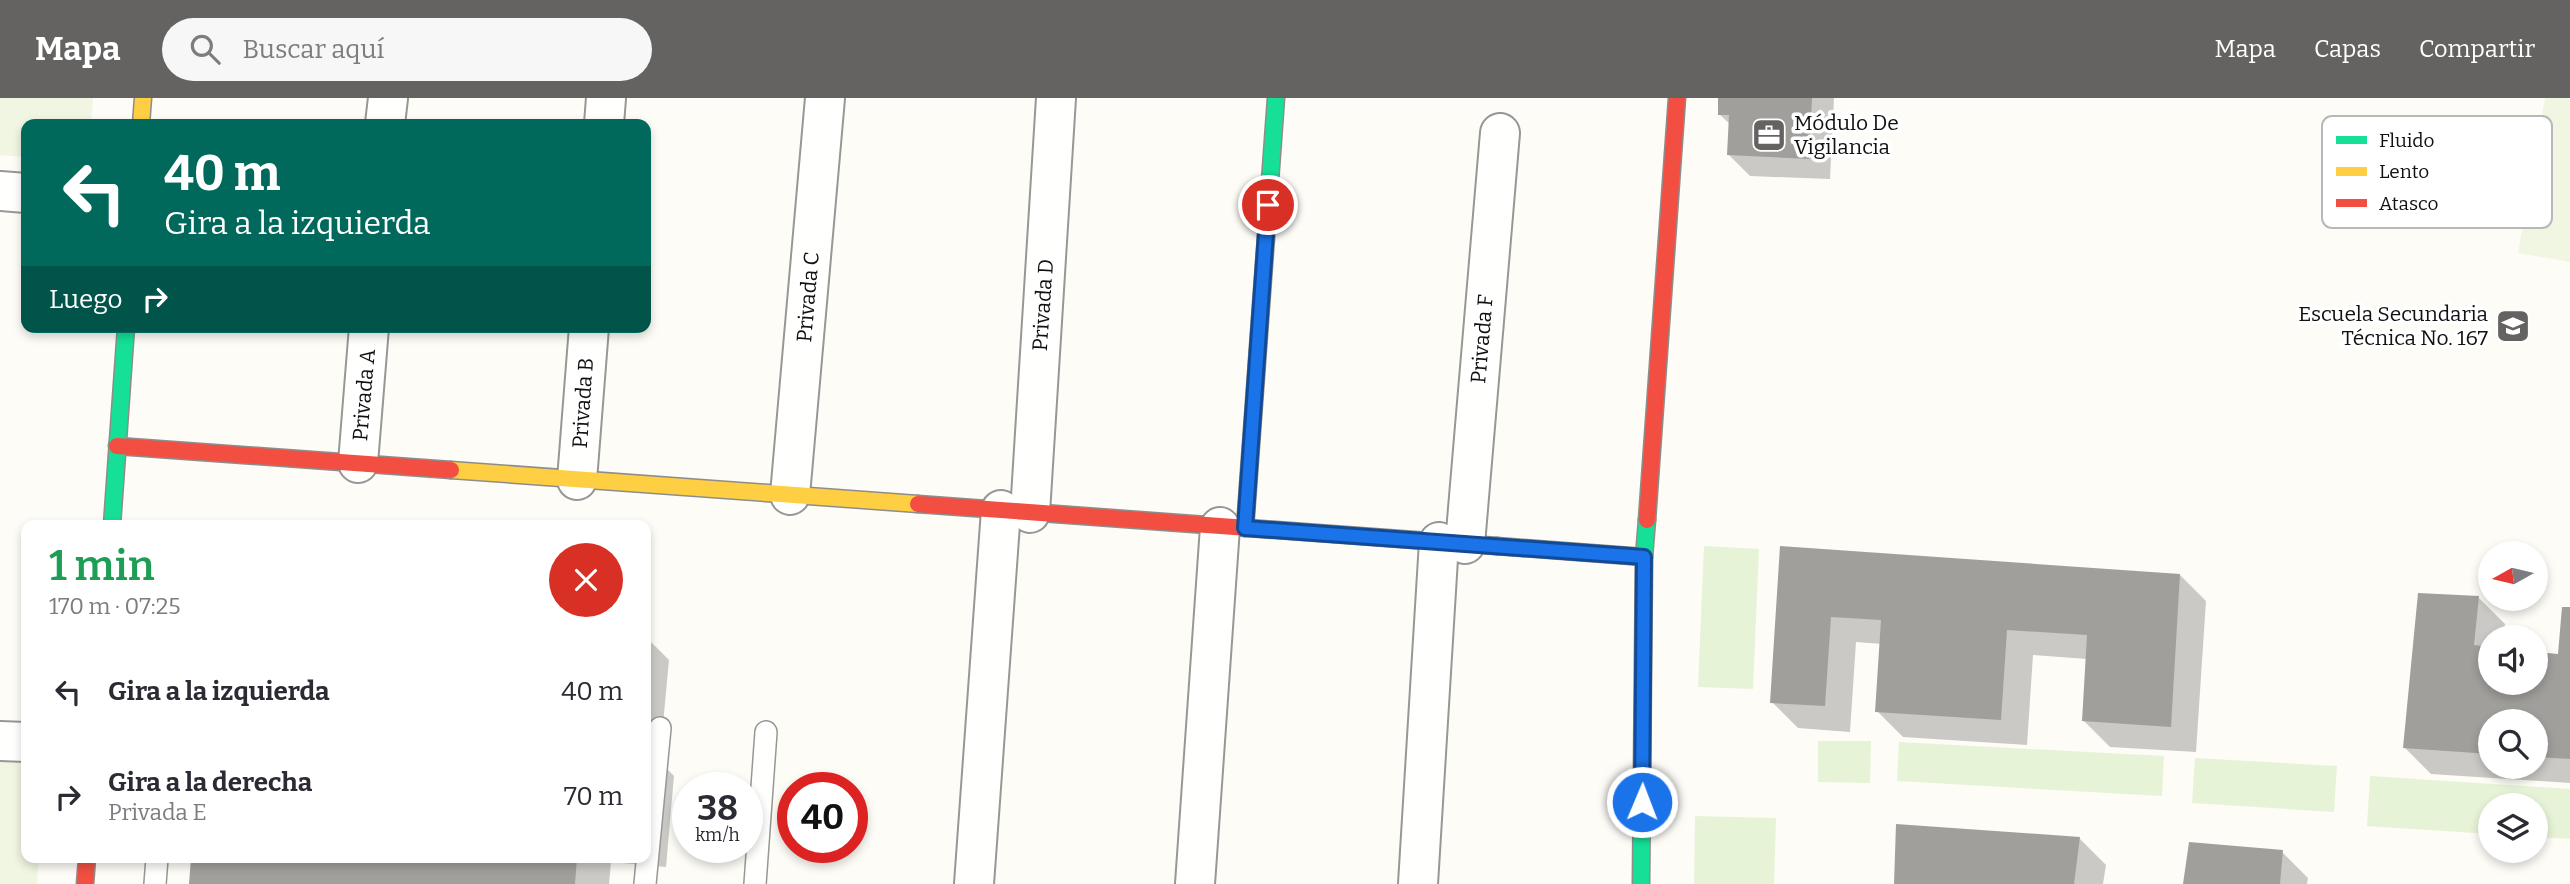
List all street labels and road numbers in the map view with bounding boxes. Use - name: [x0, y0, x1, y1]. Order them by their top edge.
- street label: Privada C: [791, 251, 825, 343]
- street label: Privada D: [1027, 258, 1059, 352]
- street label: Privada F: [1465, 293, 1499, 384]
- street label: Privada A: [347, 348, 381, 442]
- street label: Privada B: [567, 357, 599, 449]

